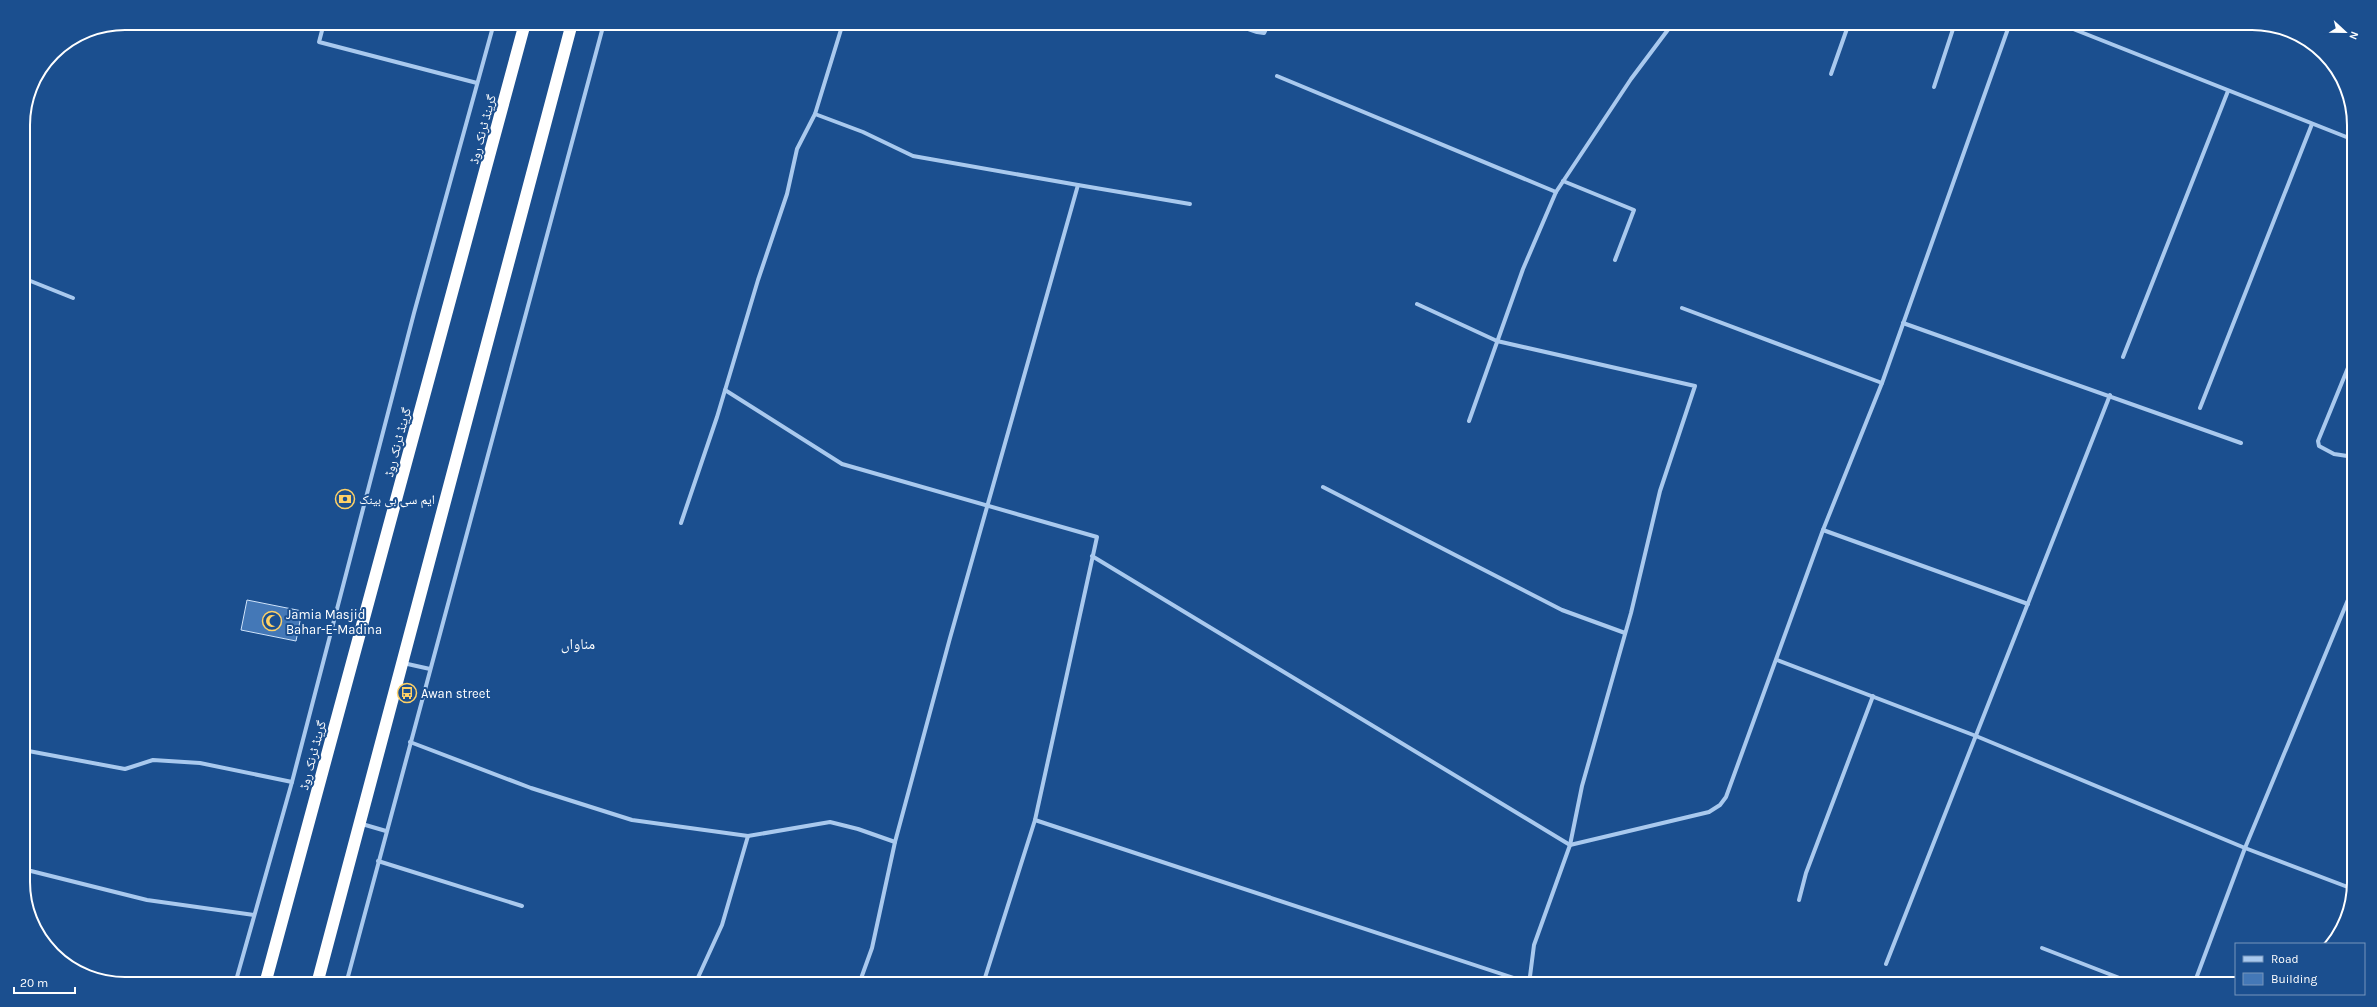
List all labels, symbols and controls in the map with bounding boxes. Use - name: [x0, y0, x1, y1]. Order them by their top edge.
- north arrow: [2325, 12, 2365, 52]
- text: N: [2346, 29, 2361, 42]
- street label: گرینڈ ٹرنک روڈ: [466, 92, 500, 166]
- street label: گرینڈ ٹرنک روڈ: [381, 405, 415, 479]
- bank icon: ایم سی بی بینک: [334, 488, 356, 510]
- place label: ایم سی بی بینک: [359, 492, 435, 508]
- place label: Jamia Masjid Bahar-E-Madina: [286, 607, 382, 637]
- mosque icon: Jamia Masjid Bahar-E-Madina: [261, 610, 283, 632]
- district label: مناواں: [561, 635, 595, 654]
- bus stop icon: Awan street: [396, 682, 418, 704]
- place label: Awan street: [421, 686, 490, 701]
- street label: گرینڈ ٹرنک روڈ: [296, 718, 330, 792]
- legend: [2235, 943, 2365, 995]
- text: Road: [2271, 952, 2299, 966]
- scale bar: [14, 969, 75, 995]
- text: Building: [2271, 972, 2318, 986]
- text: 20 m: [20, 976, 48, 990]

